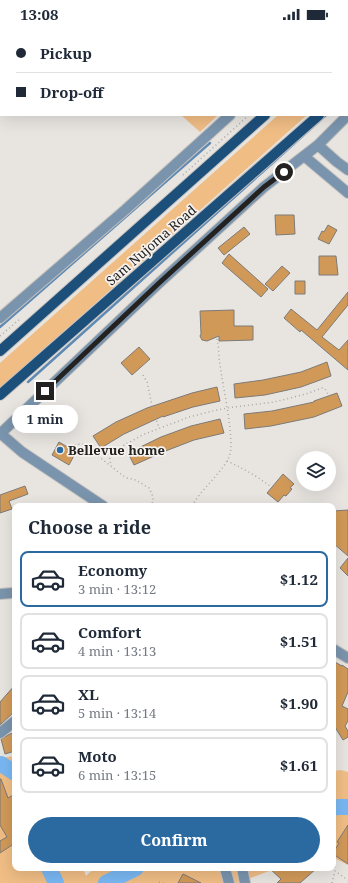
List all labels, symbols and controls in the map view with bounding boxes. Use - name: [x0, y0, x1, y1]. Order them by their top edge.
- text: 13:08: [20, 4, 58, 24]
- text: Pickup: [40, 43, 92, 63]
- text: Drop-off: [40, 82, 104, 102]
- route start: [275, 163, 293, 181]
- street label: Sam Nujoma Road: [102, 201, 200, 289]
- route end: [36, 382, 54, 400]
- callout: 1 min: [12, 405, 78, 433]
- text: 1 min: [27, 410, 63, 428]
- place label: Bellevue home: [68, 441, 165, 459]
- marker: Bellevue home: [55, 445, 65, 455]
- map controls: [296, 451, 336, 491]
- button: layers: [296, 451, 336, 491]
- text: Choose a ride: [28, 515, 151, 539]
- text: Economy: [78, 560, 147, 580]
- icon: car: [30, 561, 66, 597]
- text: $1.12: [280, 569, 318, 589]
- text: 3 min · 13:12: [78, 580, 156, 598]
- text: Comfort: [78, 622, 141, 642]
- icon: car: [30, 623, 66, 659]
- text: $1.51: [280, 631, 318, 651]
- text: 4 min · 13:13: [78, 642, 156, 660]
- text: XL: [78, 684, 99, 704]
- icon: car: [30, 685, 66, 721]
- text: $1.90: [280, 693, 318, 713]
- text: 5 min · 13:14: [78, 704, 156, 722]
- text: Moto: [78, 746, 117, 766]
- icon: car: [30, 747, 66, 783]
- text: $1.61: [280, 755, 318, 775]
- text: 6 min · 13:15: [78, 766, 156, 784]
- button: Confirm: [28, 817, 320, 863]

